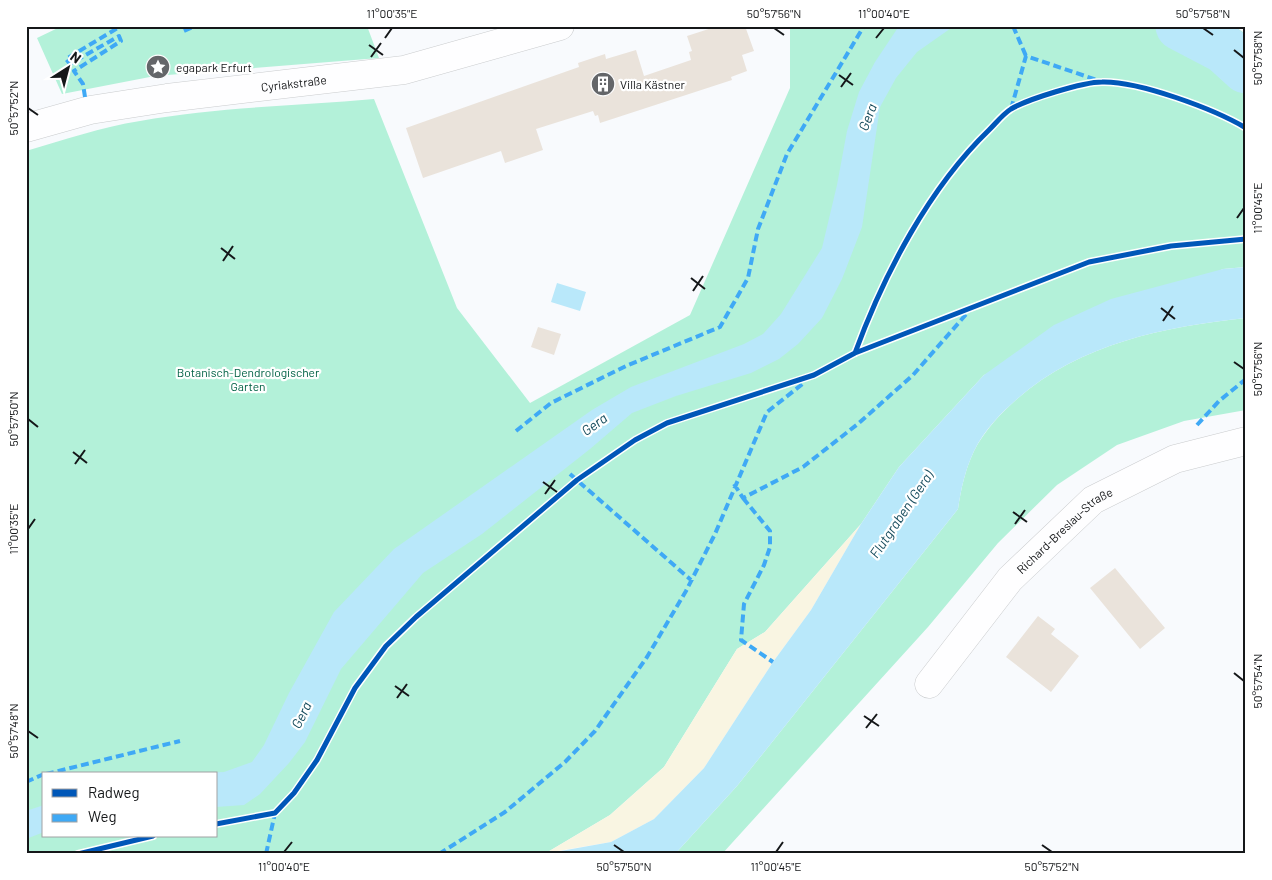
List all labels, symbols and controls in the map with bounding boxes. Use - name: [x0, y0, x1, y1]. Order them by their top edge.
- text: 11°00'35"E: [367, 6, 417, 20]
- text: 50°57'56"N: [747, 6, 801, 20]
- text: 11°00'40"E: [858, 6, 910, 20]
- text: 50°57'58"N: [1176, 6, 1230, 20]
- text: 50°57'58"N: [1250, 31, 1264, 85]
- north arrow: [42, 42, 92, 92]
- text: N: [67, 47, 85, 67]
- place icon: egapark Erfurt: [145, 54, 171, 80]
- place label: egapark Erfurt: [176, 60, 252, 74]
- building icon: Villa Kästner: [590, 71, 616, 97]
- street label: Cyriakstraße: [260, 72, 327, 94]
- place label: Villa Kästner: [620, 77, 686, 91]
- text: 50°57'52"N: [6, 81, 20, 135]
- water label: Gera: [854, 101, 880, 133]
- text: 11°00'45"E: [1250, 182, 1264, 234]
- text: 50°57'56"N: [1250, 342, 1264, 396]
- park label: Botanisch-Dendrologischer Garten: [177, 365, 320, 393]
- text: 50°57'50"N: [6, 391, 20, 447]
- water label: Gera: [578, 409, 610, 439]
- water label: Flutgraben (Gera): [865, 467, 937, 561]
- street label: Richard-Breslau-Straße: [1013, 484, 1115, 576]
- text: 11°00'35"E: [6, 504, 20, 554]
- text: 50°57'54"N: [1250, 654, 1264, 708]
- water label: Gera: [287, 699, 315, 731]
- text: 50°57'48"N: [6, 704, 20, 758]
- legend: [42, 772, 218, 838]
- text: Radweg: [88, 783, 140, 801]
- text: Weg: [88, 807, 116, 825]
- text: 11°00'40"E: [258, 859, 310, 873]
- text: 50°57'50"N: [596, 859, 652, 873]
- text: 11°00'45"E: [750, 859, 802, 873]
- text: 50°57'52"N: [1025, 859, 1079, 873]

